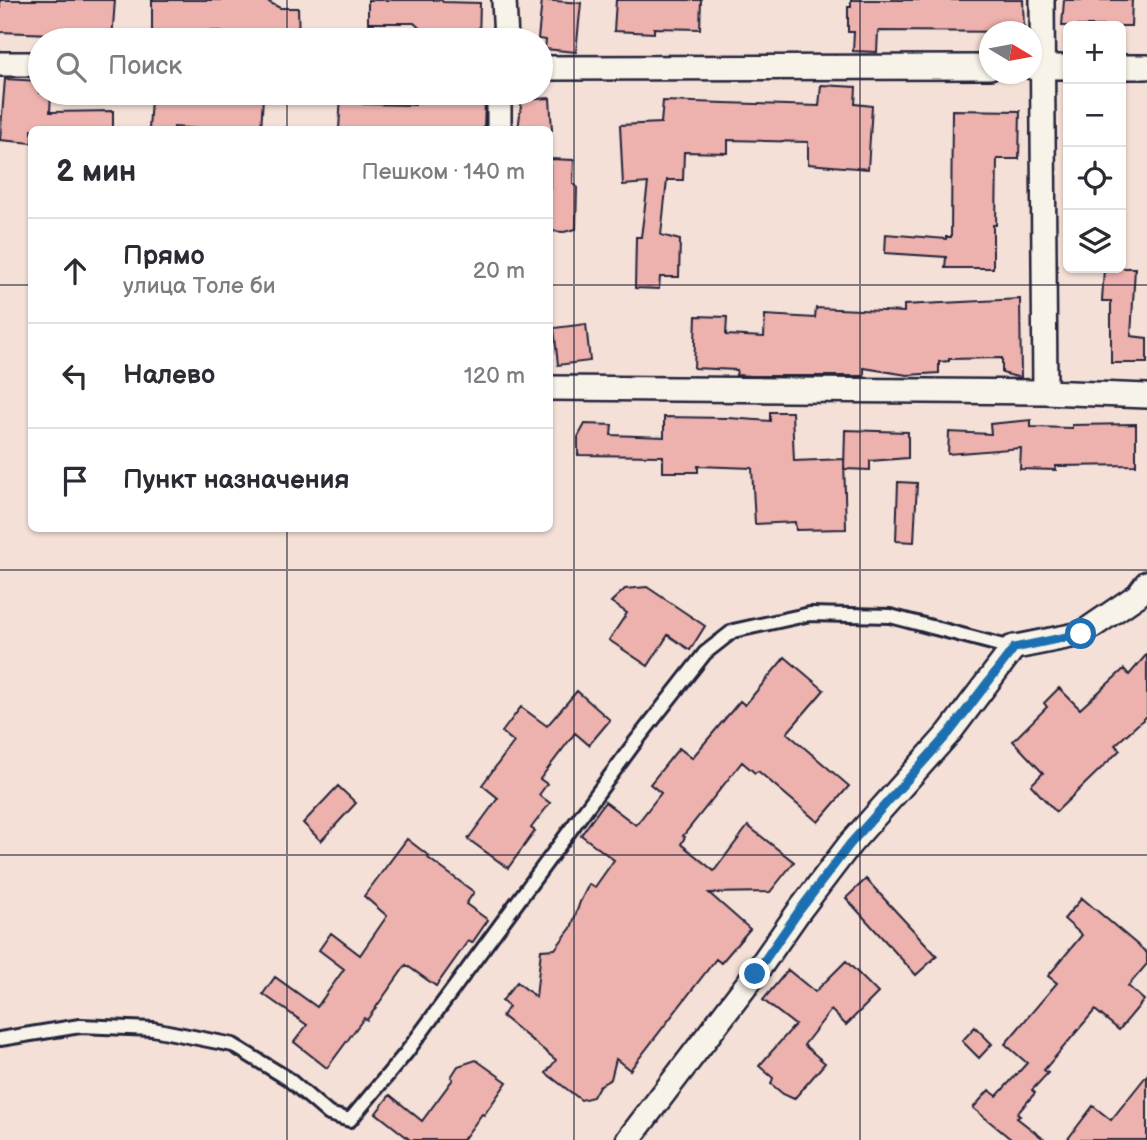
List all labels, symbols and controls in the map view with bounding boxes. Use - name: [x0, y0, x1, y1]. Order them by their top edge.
- north arrow: [979, 21, 1042, 84]
- map controls: [1063, 21, 1126, 273]
- button: +: [1063, 21, 1126, 84]
- search box: [28, 28, 553, 105]
- icon: search: [52, 48, 90, 86]
- text: Поиск: [108, 51, 182, 82]
- button: −: [1063, 84, 1126, 147]
- button: locate: [1063, 147, 1126, 210]
- text: 2 мин: [56, 154, 136, 190]
- text: Пешком · 140 m: [362, 158, 525, 186]
- button: layers: [1063, 210, 1126, 273]
- text: Прямо: [123, 241, 205, 272]
- icon: ahead: [56, 252, 94, 290]
- text: 20 m: [473, 257, 525, 285]
- text: улица Толе би: [123, 272, 276, 300]
- icon: left: [56, 357, 94, 395]
- text: Налево: [123, 360, 215, 391]
- text: 120 m: [464, 362, 525, 390]
- icon: arrive: [56, 462, 94, 500]
- text: Пункт назначения: [123, 465, 349, 496]
- route start: [1065, 618, 1096, 649]
- route end: [739, 958, 770, 989]

